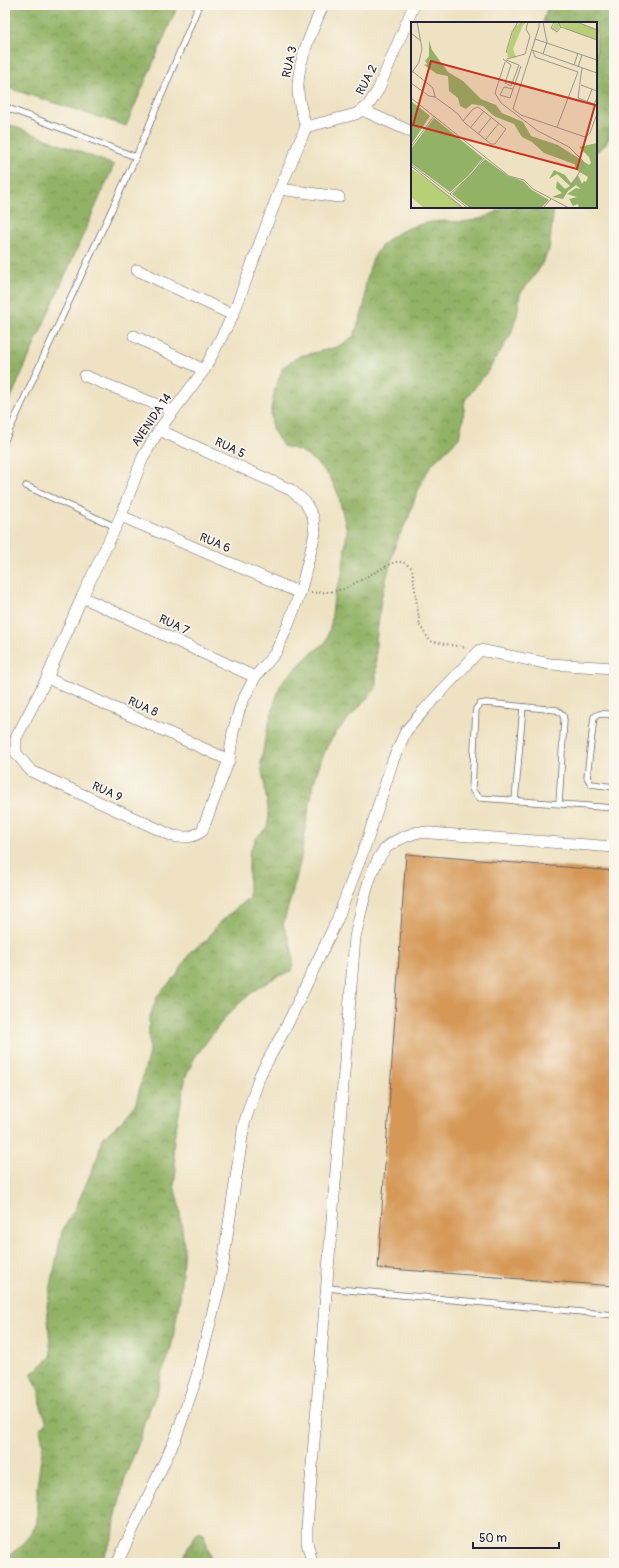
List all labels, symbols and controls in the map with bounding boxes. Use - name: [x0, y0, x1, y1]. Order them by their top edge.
- inset map: [411, 22, 597, 208]
- street label: RUA 3: [279, 45, 301, 79]
- street label: RUA 2: [353, 62, 381, 98]
- street label: AVENIDA 14: [129, 391, 175, 449]
- street label: RUA 5: [212, 434, 248, 462]
- street label: RUA 6: [197, 530, 233, 556]
- street label: RUA 7: [156, 612, 192, 639]
- street label: RUA 8: [126, 694, 160, 720]
- street label: RUA 9: [90, 779, 124, 805]
- scale bar: [473, 1524, 559, 1550]
- text: 50 m: [479, 1531, 507, 1546]

